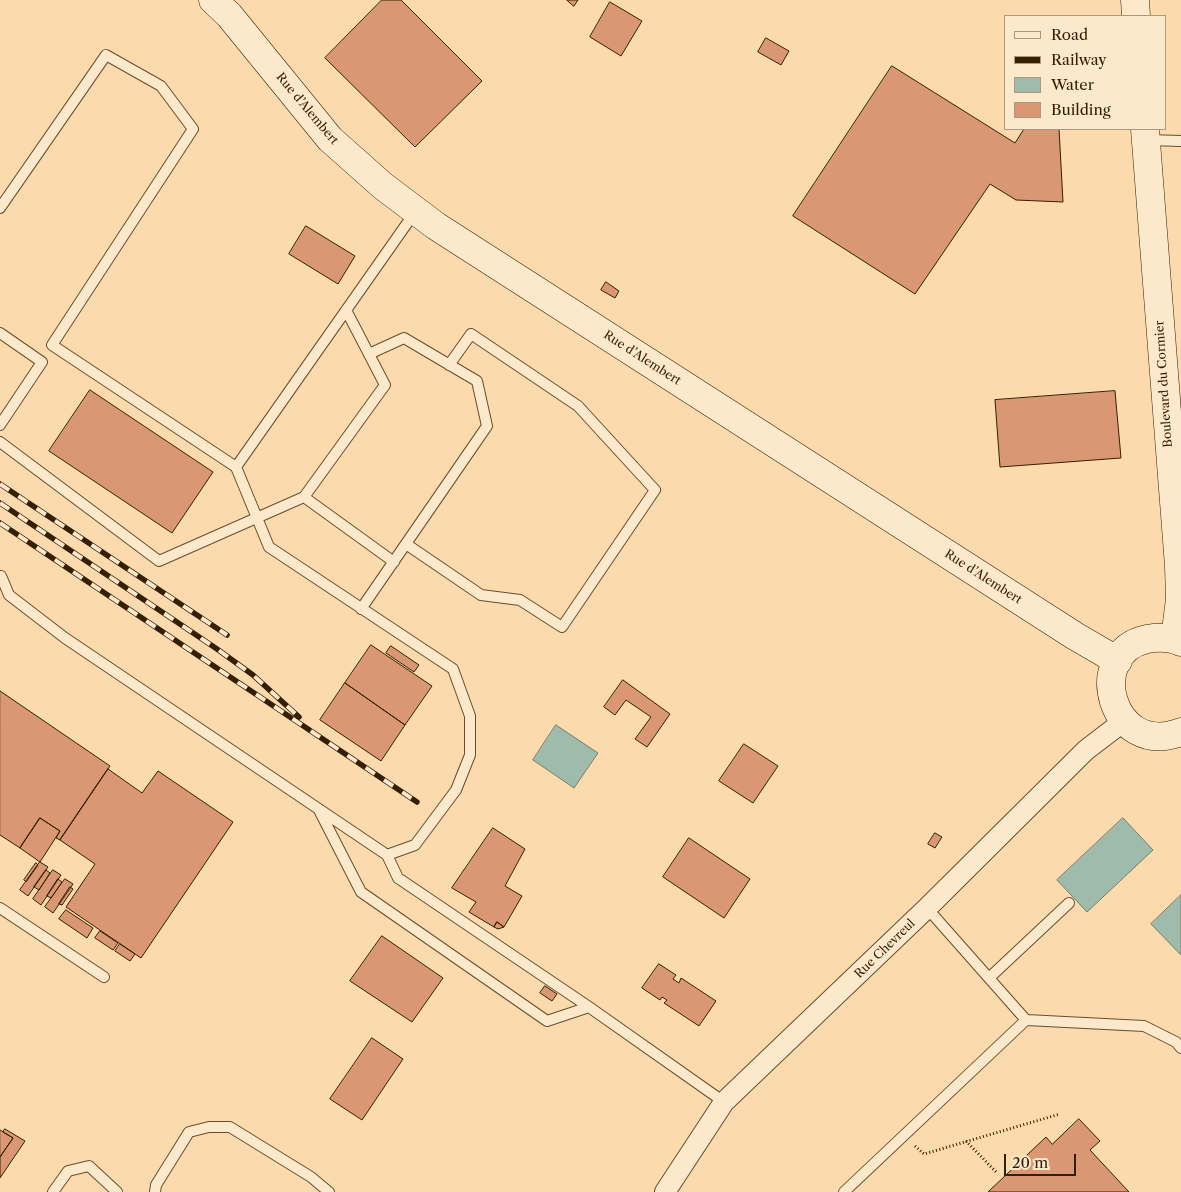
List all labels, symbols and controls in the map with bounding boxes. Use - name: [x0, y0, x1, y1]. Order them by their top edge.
- legend: [1004, 15, 1166, 130]
- text: Road: [1051, 25, 1088, 44]
- text: Railway: [1051, 50, 1107, 69]
- street label: Rue d’Alembert: [273, 70, 341, 148]
- text: Water: [1051, 75, 1094, 94]
- text: Building: [1051, 100, 1111, 119]
- street label: Boulevard du Cormier: [1152, 320, 1176, 448]
- street label: Rue d’Alembert: [601, 328, 683, 388]
- street label: Rue d’Alembert: [942, 547, 1024, 607]
- street label: Rue Chevreul: [852, 917, 918, 981]
- scale bar: [1006, 1144, 1078, 1176]
- text: 20 m: [1012, 1153, 1048, 1172]

